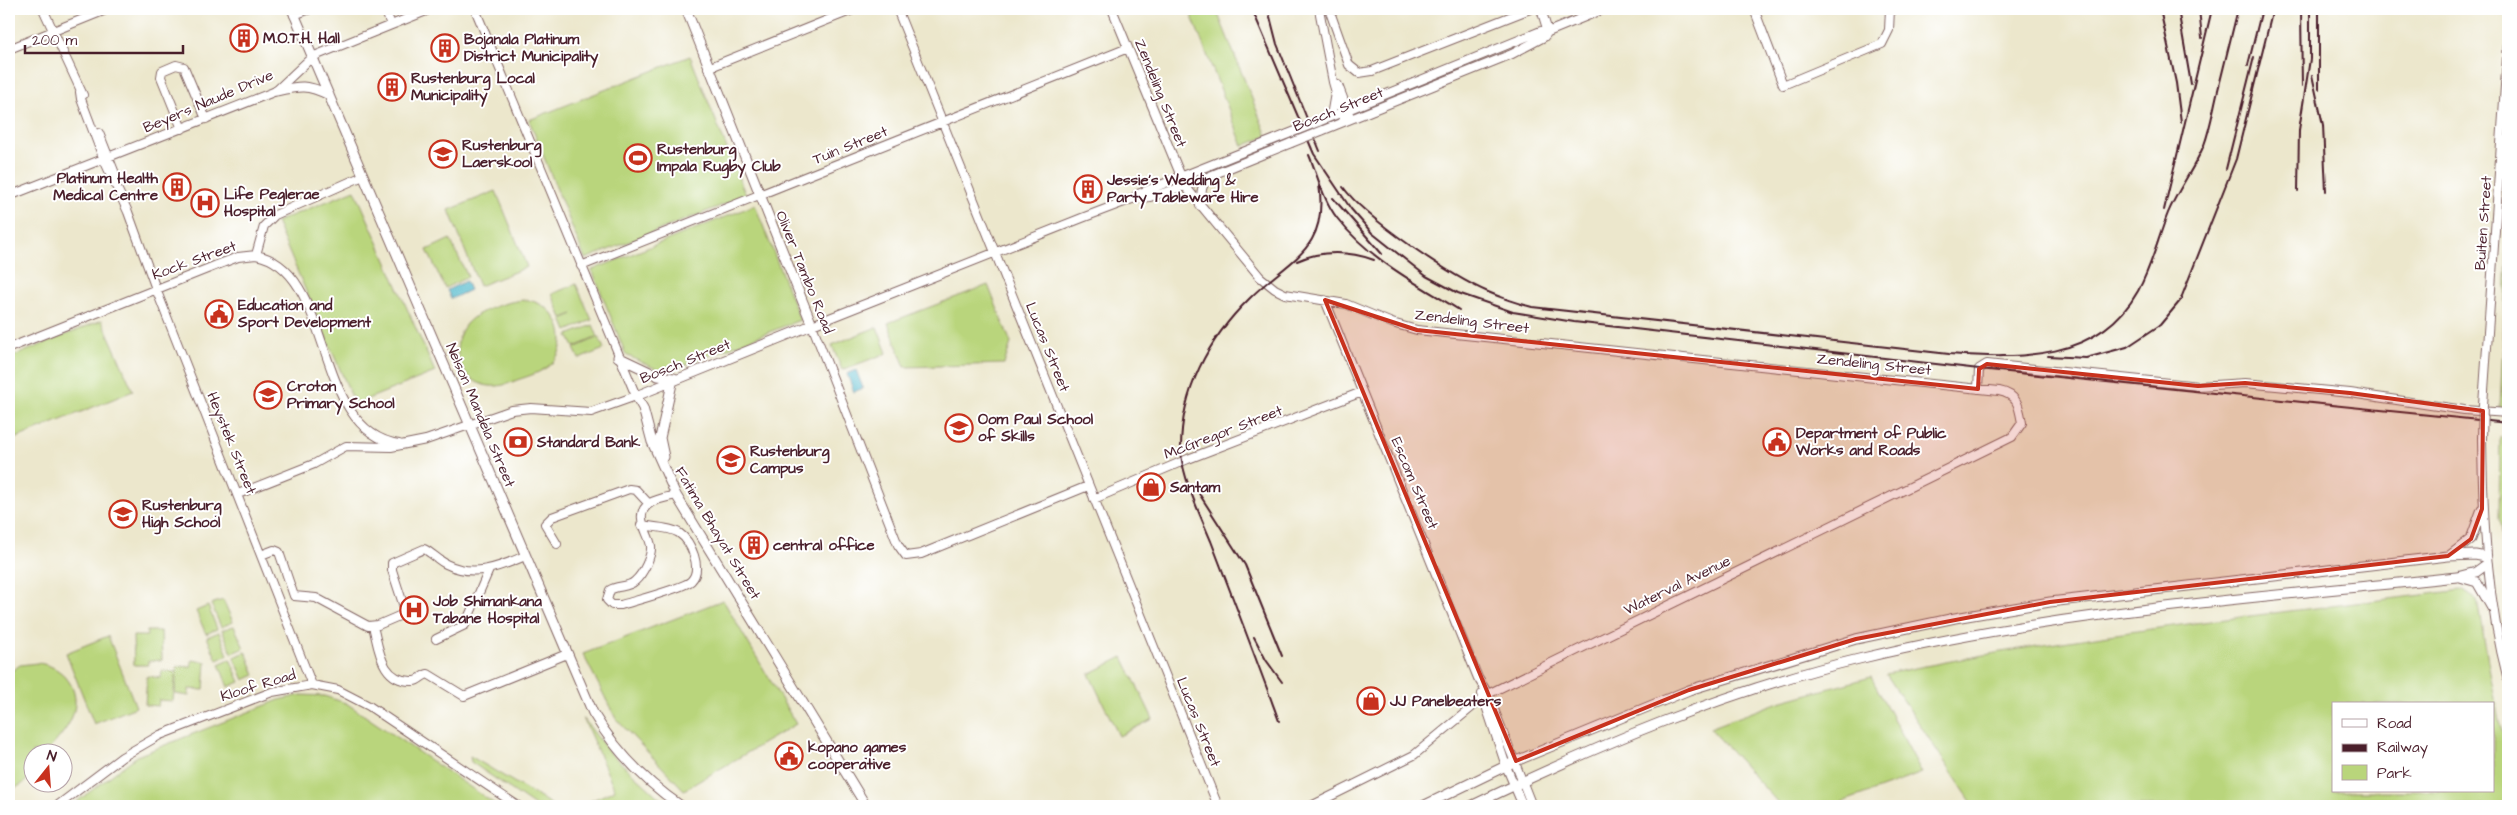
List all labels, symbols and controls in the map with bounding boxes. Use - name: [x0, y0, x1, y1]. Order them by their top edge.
- scale bar: [25, 22, 182, 54]
- building icon: M.O.T.H. Hall: [229, 23, 259, 53]
- place label: M.O.T.H. Hall: [263, 28, 340, 49]
- place label: Bojanala Platinum District Municipality: [464, 29, 599, 68]
- text: 200 m: [32, 30, 78, 51]
- building icon: Bojanala Platinum District Municipality: [430, 33, 460, 63]
- street label: Zendeling Street: [1128, 36, 1192, 151]
- street label: Beyers Naude Drive: [140, 65, 277, 139]
- place label: Rustenburg Local Municipality: [411, 68, 536, 107]
- building icon: Rustenburg Local Municipality: [377, 72, 407, 102]
- street label: Bosch Street: [1290, 82, 1387, 137]
- street label: Tuin Street: [810, 121, 891, 170]
- place label: Rustenburg Laerskool: [462, 135, 542, 173]
- school or university icon: Rustenburg Laerskool: [428, 139, 458, 169]
- place label: Rustenburg Impala Rugby Club: [657, 139, 781, 179]
- sports icon: Rustenburg Impala Rugby Club: [623, 143, 653, 173]
- place label: Platinum Health Medical Centre: [53, 168, 159, 206]
- place label: Jessie's Wedding & Party Tableware Hire: [1106, 170, 1259, 209]
- building icon: Platinum Health Medical Centre: [162, 172, 192, 202]
- building icon: Jessie's Wedding & Party Tableware Hire: [1073, 174, 1103, 204]
- street label: Buiten Street: [2470, 175, 2497, 271]
- place label: Life Peglerae Hospital: [224, 184, 320, 222]
- hospital icon: Life Peglerae Hospital: [190, 188, 220, 218]
- street label: Oliver Tambo Road: [770, 208, 839, 337]
- street label: Kock Street: [149, 235, 239, 285]
- place label: Education and Sport Development: [237, 295, 372, 333]
- public building icon: Education and Sport Development: [204, 299, 234, 329]
- street label: Lucas Street: [1020, 299, 1075, 395]
- street label: Zendeling Street: [1413, 304, 1530, 340]
- street label: Bosch Street: [637, 334, 734, 389]
- street label: Nelson Mandela Street: [441, 340, 520, 491]
- street label: Zendeling Street: [1815, 348, 1932, 382]
- place label: Croton Primary School: [287, 376, 395, 415]
- school or university icon: Croton Primary School: [253, 380, 283, 410]
- street label: Heystek Street: [201, 389, 262, 498]
- street label: McGregor Street: [1161, 400, 1286, 466]
- place label: Oom Paul School of Skills: [978, 409, 1094, 447]
- school or university icon: Oom Paul School of Skills: [944, 413, 974, 443]
- place label: Department of Public Works and Roads: [1795, 423, 1947, 461]
- bank icon: Standard Bank: [503, 427, 533, 457]
- public building icon: Department of Public Works and Roads: [1762, 427, 1792, 457]
- place label: Standard Bank: [536, 432, 641, 453]
- street label: Escom Street: [1386, 434, 1443, 533]
- place label: Rustenburg Campus: [750, 441, 830, 479]
- school or university icon: Rustenburg Campus: [716, 445, 746, 475]
- street label: Fatima Bhayat Street: [669, 463, 766, 604]
- shop icon: Santam: [1136, 472, 1166, 502]
- place label: Santam: [1169, 477, 1220, 498]
- place label: Rustenburg High School: [142, 495, 222, 535]
- school or university icon: Rustenburg High School: [108, 499, 138, 529]
- building icon: central office: [739, 530, 769, 560]
- place label: central office: [773, 535, 875, 556]
- street label: Waterval Avenue: [1620, 550, 1734, 620]
- place label: Job Shimankana Tabane Hospital: [432, 591, 542, 629]
- hospital icon: Job Shimankana Tabane Hospital: [399, 595, 429, 625]
- street label: Kloof Road: [218, 664, 299, 707]
- street label: Lucas Street: [1171, 674, 1226, 770]
- shop icon: JJ Panelbeaters: [1356, 686, 1386, 716]
- place label: JJ Panelbeaters: [1389, 691, 1502, 712]
- legend: [2332, 702, 2494, 792]
- text: Road: [2377, 713, 2412, 734]
- place label: kopano games cooperative: [808, 737, 907, 775]
- text: Railway: [2377, 737, 2428, 759]
- public building icon: kopano games cooperative: [774, 741, 804, 771]
- north arrow: [22, 742, 72, 792]
- text: N: [44, 746, 59, 767]
- text: Park: [2377, 763, 2412, 784]

